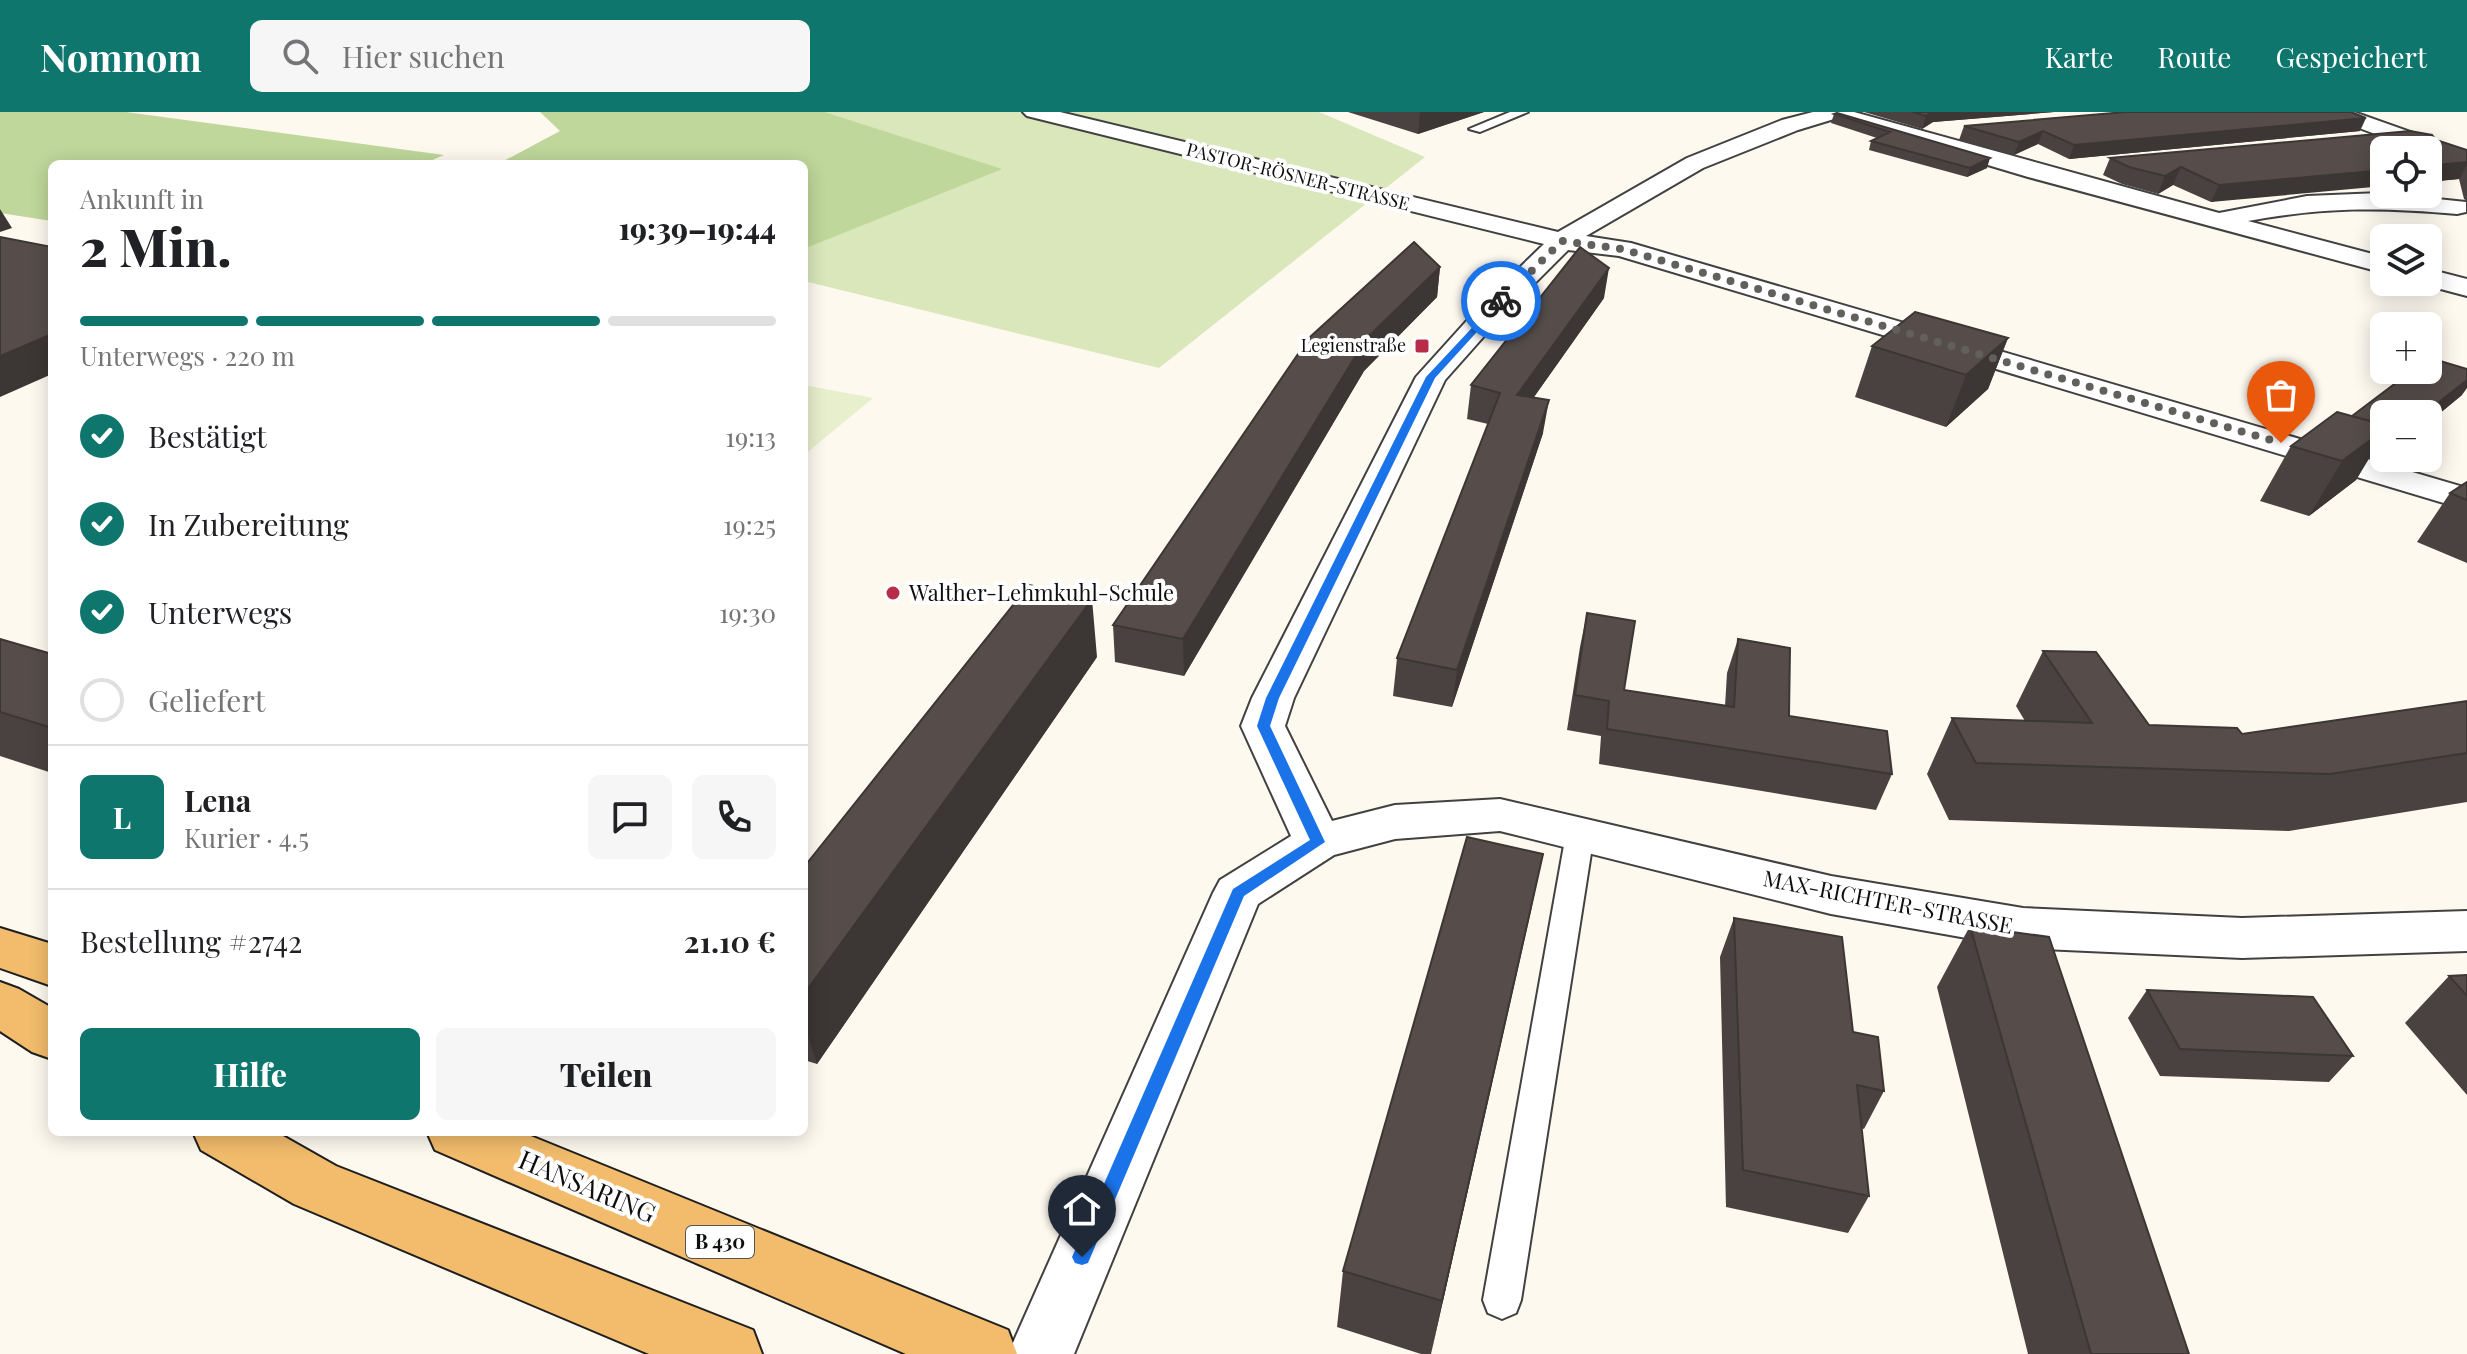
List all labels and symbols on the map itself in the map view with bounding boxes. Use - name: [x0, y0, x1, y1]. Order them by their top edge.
- street label: PASTOR-RÖSNER-STRASSE: [1184, 137, 1412, 215]
- courier: [1461, 261, 1541, 341]
- place label: Legienstraße: [1301, 333, 1406, 357]
- marker: Legienstraße: [1413, 337, 1431, 355]
- pin: [2247, 361, 2315, 443]
- place label: Walther-Lehmkuhl-Schule: [908, 577, 1174, 607]
- marker: Walther-Lehmkuhl-Schule: [884, 584, 902, 602]
- street label: MAX-RICHTER-STRASSE: [1761, 862, 2016, 940]
- street label: HANSARING: [514, 1141, 662, 1230]
- pin: [1048, 1175, 1116, 1257]
- road number: B 430: [686, 1226, 754, 1258]

